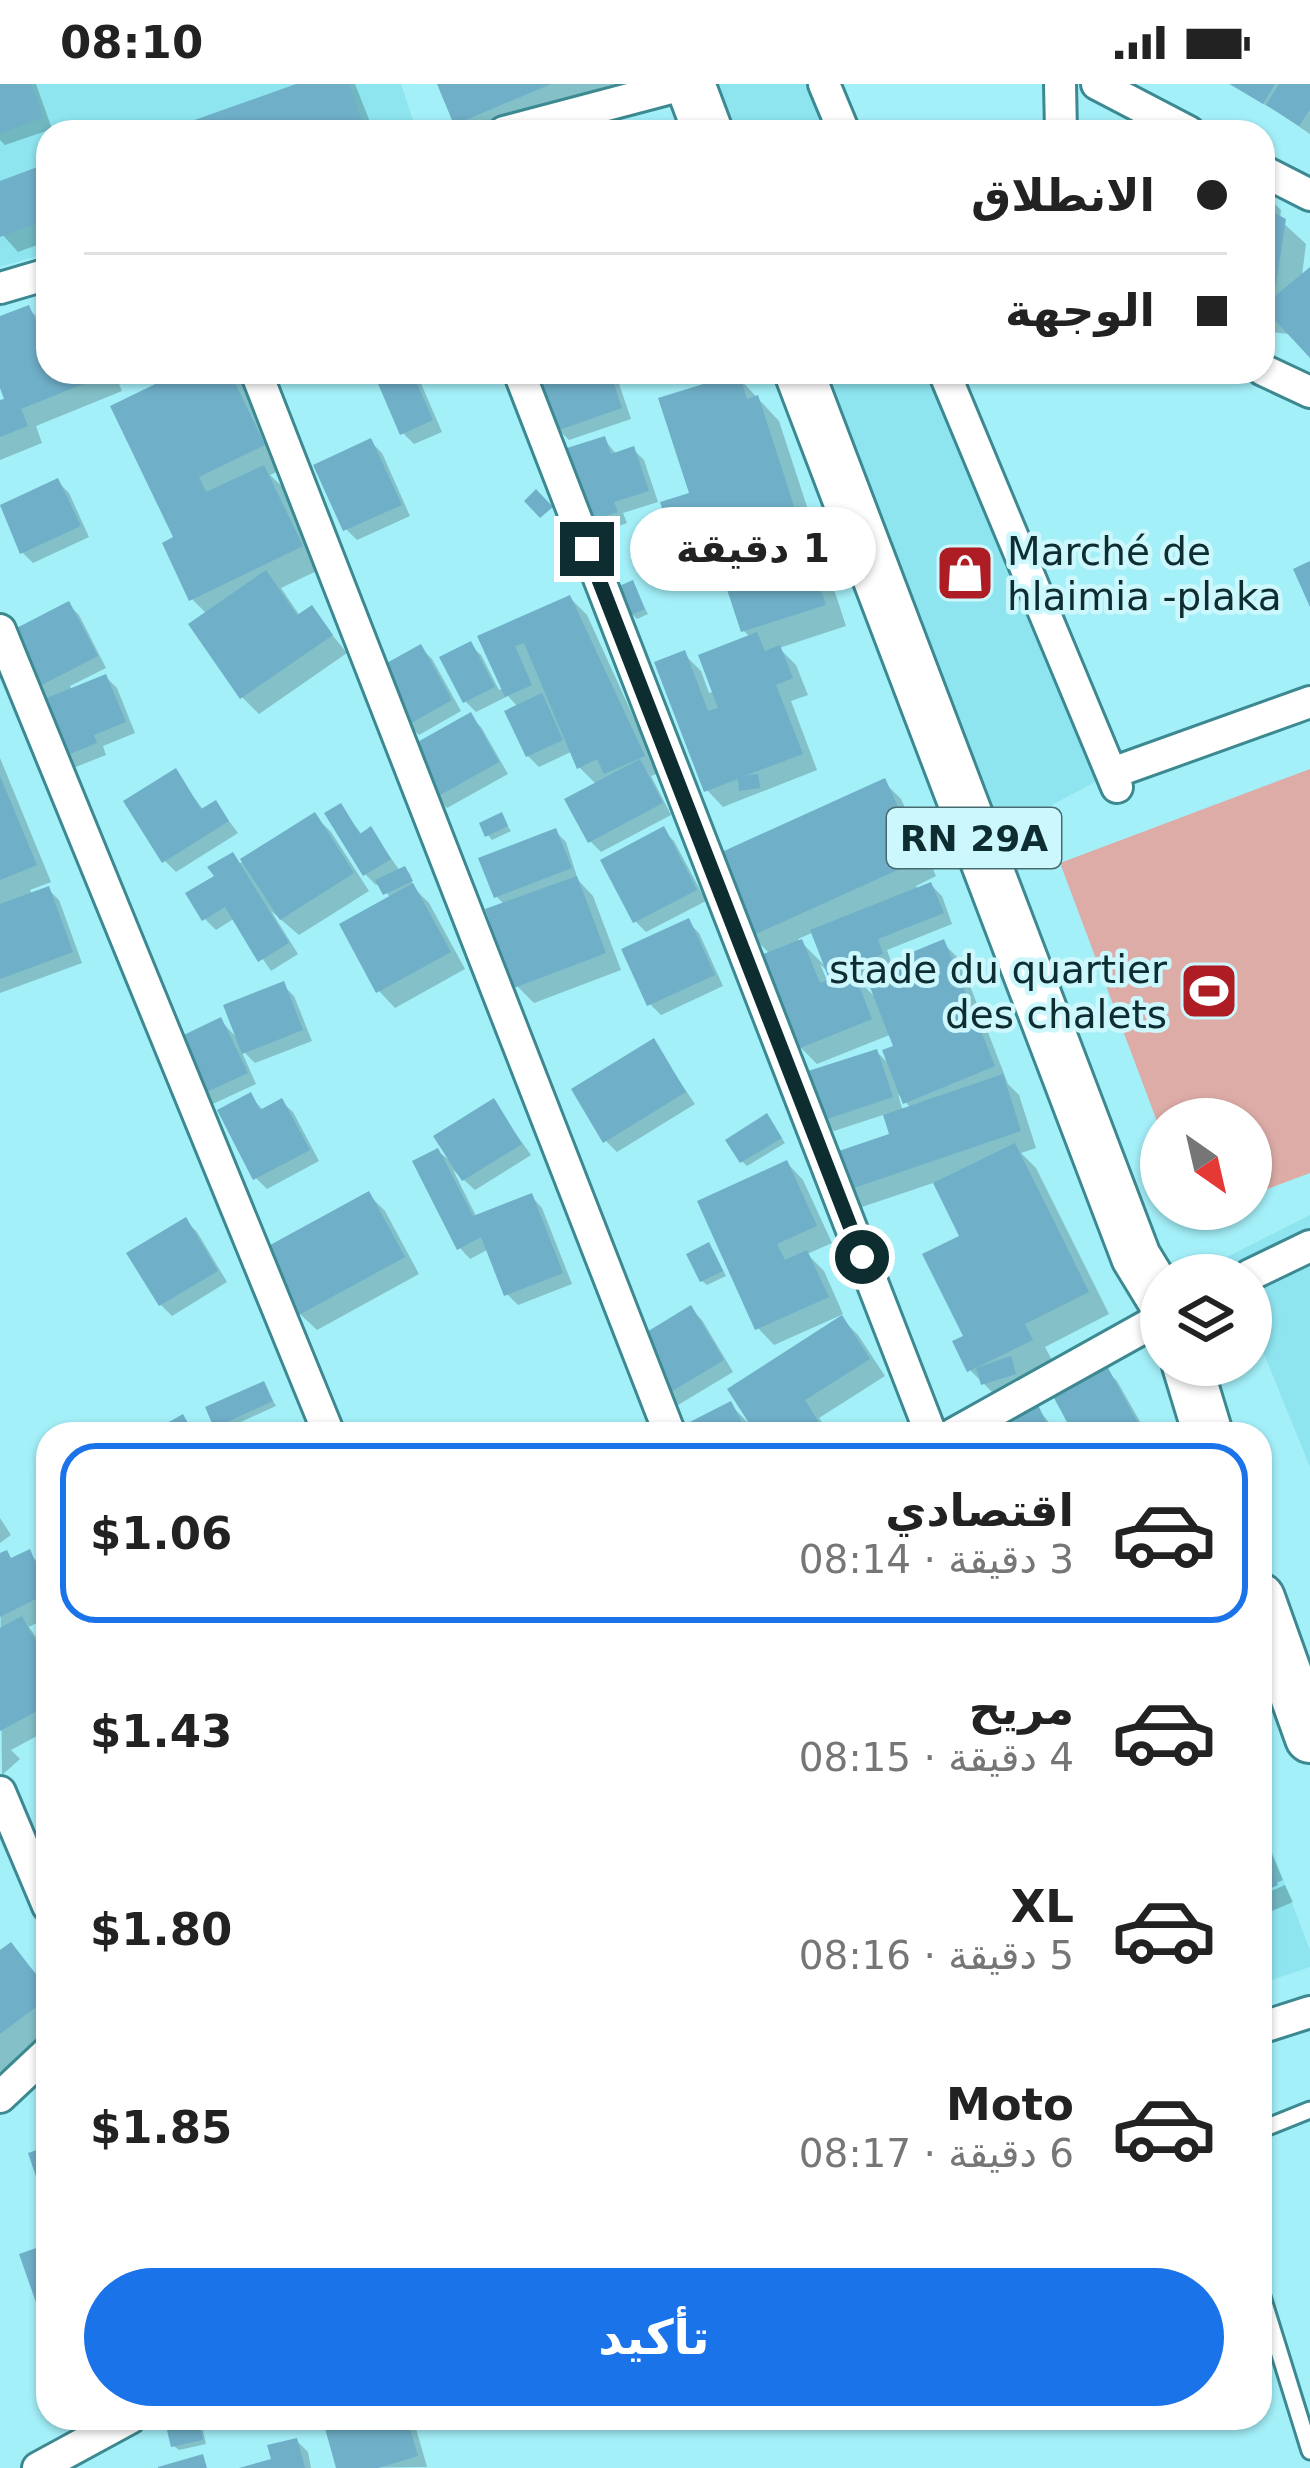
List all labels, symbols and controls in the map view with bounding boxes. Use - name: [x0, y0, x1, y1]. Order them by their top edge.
- text: 08:10: [60, 16, 203, 69]
- text: الانطلاق: [971, 169, 1155, 222]
- text: الوجهة: [1005, 284, 1155, 337]
- callout: 1 دقيقة: [629, 507, 875, 591]
- route end: [560, 522, 614, 576]
- text: 1 دقيقة: [676, 526, 830, 571]
- place label: Marché de hlaimia -plaka: [1007, 529, 1282, 619]
- shop icon: Marché de hlaimia -plaka: [934, 542, 996, 604]
- road number: RN 29A: [887, 808, 1061, 868]
- place label: stade du quartier des chalets: [829, 947, 1168, 1037]
- sports icon: stade du quartier des chalets: [1178, 960, 1240, 1022]
- north arrow: [1140, 1098, 1272, 1230]
- map controls: [1140, 1098, 1272, 1386]
- route start: [835, 1230, 889, 1284]
- button: layers: [1140, 1254, 1272, 1386]
- icon: car: [1110, 1479, 1218, 1587]
- text: اقتصادي: [885, 1484, 1074, 1537]
- text: $1.06: [90, 1507, 232, 1560]
- text: 3 دقيقة · 08:14: [799, 1537, 1074, 1582]
- icon: car: [1110, 1677, 1218, 1785]
- text: مريح: [969, 1682, 1074, 1735]
- text: $1.43: [90, 1705, 232, 1758]
- text: 4 دقيقة · 08:15: [799, 1735, 1074, 1780]
- icon: car: [1110, 1875, 1218, 1983]
- text: XL: [1011, 1880, 1074, 1933]
- text: $1.80: [90, 1903, 232, 1956]
- text: 5 دقيقة · 08:16: [799, 1933, 1074, 1978]
- icon: car: [1110, 2073, 1218, 2181]
- text: Moto: [946, 2078, 1074, 2131]
- text: $1.85: [90, 2101, 232, 2154]
- text: 6 دقيقة · 08:17: [799, 2131, 1074, 2176]
- button: تأكيد: [84, 2268, 1224, 2406]

